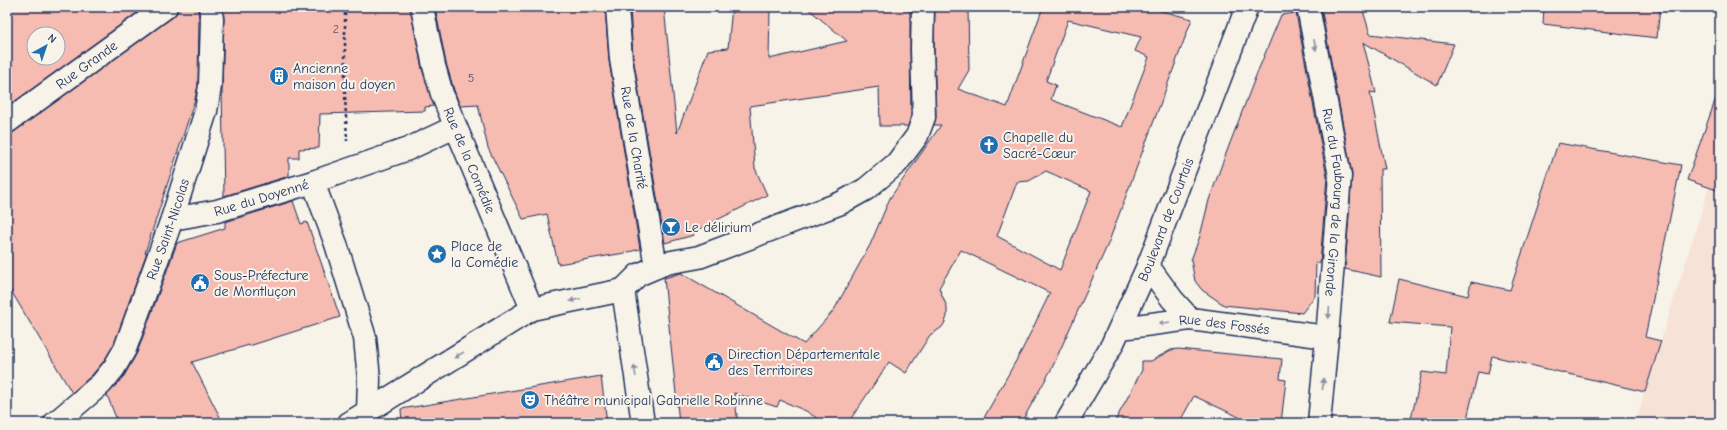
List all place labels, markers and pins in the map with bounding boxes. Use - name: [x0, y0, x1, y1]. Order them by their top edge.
- place label: Ancienne maison du doyen: [293, 60, 395, 93]
- building icon: Ancienne maison du doyen: [268, 65, 290, 87]
- place label: Chapelle du Sacré-Cœur: [1003, 129, 1076, 162]
- church icon: Chapelle du Sacré-Cœur: [978, 134, 1000, 156]
- bar icon: Le délirium: [660, 216, 682, 238]
- place label: Le délirium: [685, 219, 752, 236]
- place label: Place de la Comédie: [451, 238, 518, 271]
- place icon: Place de la Comédie: [426, 243, 448, 265]
- place label: Sous-Préfecture de Montluçon: [214, 267, 309, 300]
- public building icon: Sous-Préfecture de Montluçon: [189, 272, 211, 294]
- place label: Direction Départementale des Territoires: [728, 346, 880, 379]
- public building icon: Direction Départementale des Territoires: [703, 351, 725, 373]
- theatre icon: Théâtre municipal Gabrielle Robinne: [519, 389, 541, 411]
- place label: Théâtre municipal Gabrielle Robinne: [544, 392, 763, 409]

